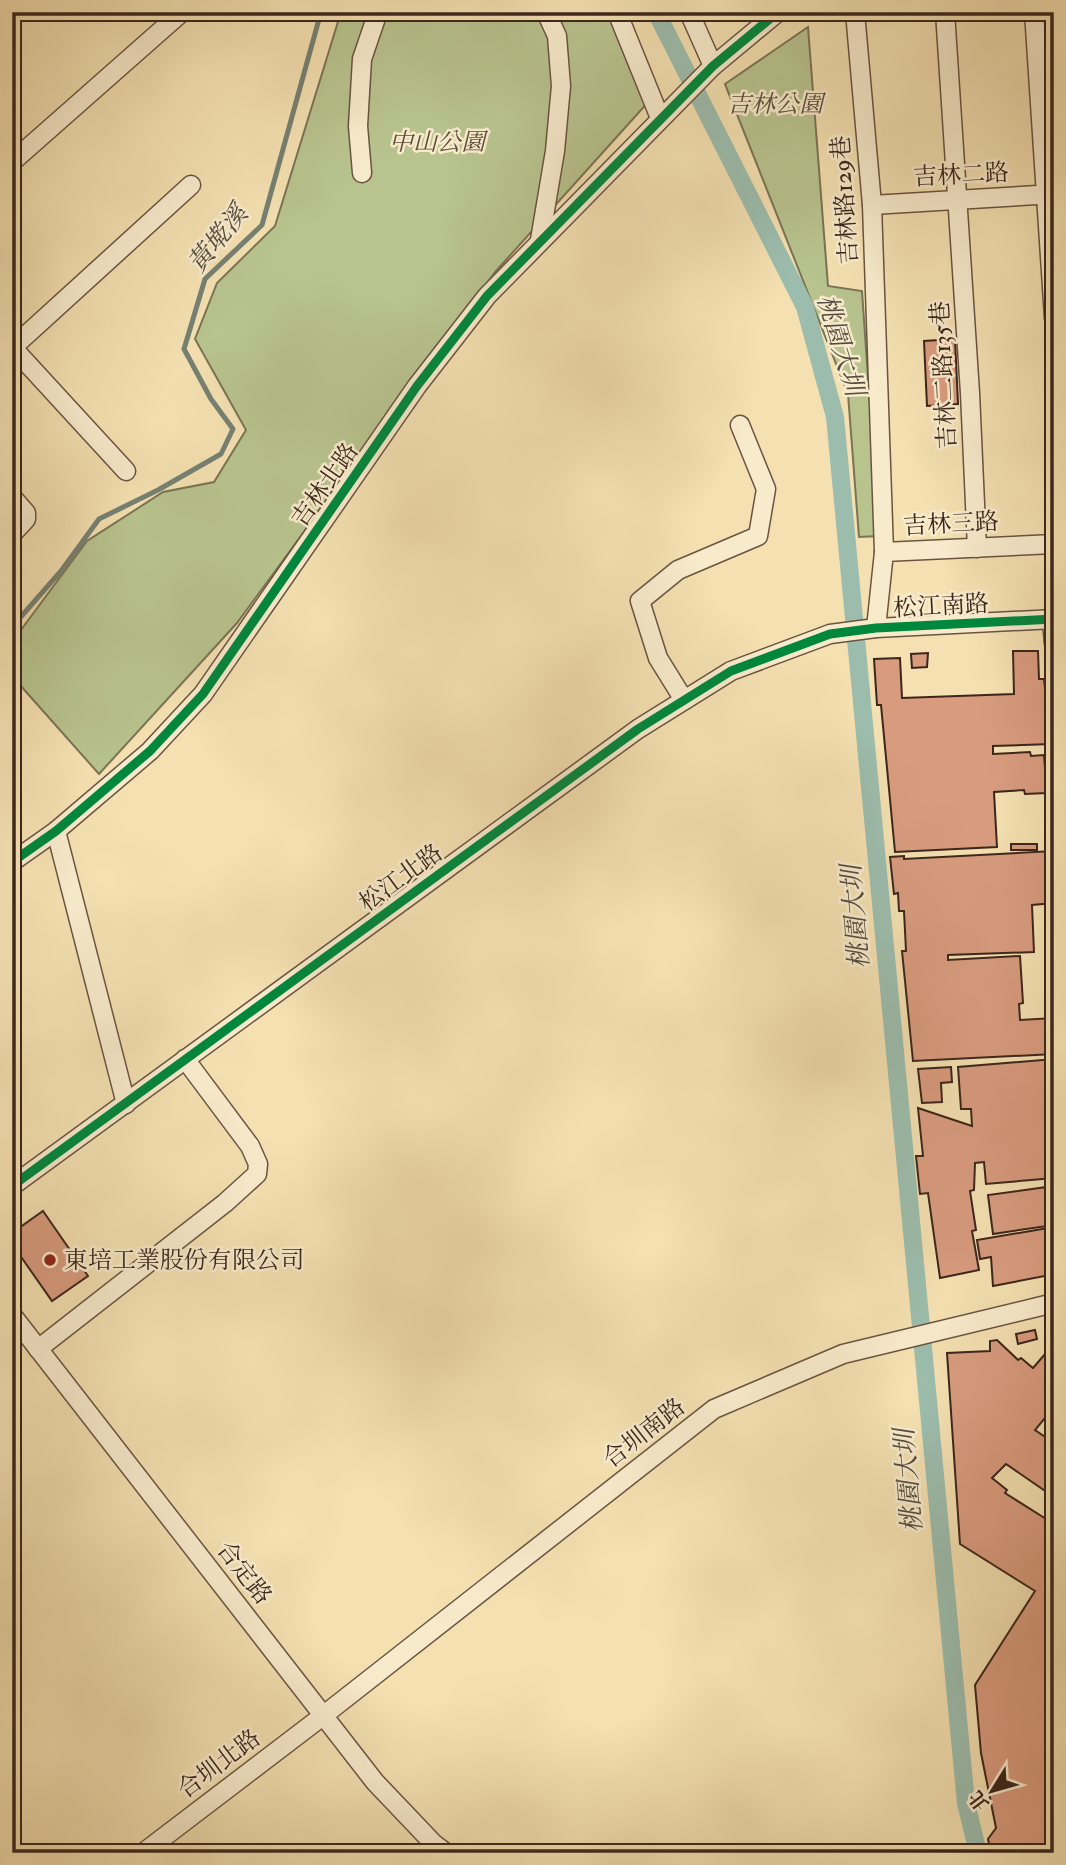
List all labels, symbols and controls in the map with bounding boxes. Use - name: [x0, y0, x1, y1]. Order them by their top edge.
- park label: 吉林公園: [727, 89, 827, 120]
- park label: 中山公園: [389, 127, 489, 158]
- street label: 吉林路129巷: [825, 135, 865, 265]
- street label: 吉林二路: [912, 157, 1010, 193]
- water label: 黃墘溪: [181, 196, 257, 279]
- water label: 桃園大圳: [809, 291, 872, 403]
- street label: 吉林二路135巷: [925, 300, 963, 450]
- street label: 吉林北路: [285, 437, 365, 533]
- street label: 吉林三路: [902, 506, 1000, 542]
- street label: 松江南路: [892, 588, 990, 624]
- street label: 松江北路: [353, 837, 449, 919]
- water label: 桃園大圳: [835, 860, 876, 970]
- place label: 東培工業股份有限公司: [64, 1245, 304, 1276]
- marker: 東培工業股份有限公司: [42, 1252, 58, 1268]
- street label: 合圳南路: [597, 1391, 691, 1475]
- water label: 桃園大圳: [888, 1424, 929, 1534]
- street label: 合定路: [210, 1535, 278, 1611]
- street label: 合圳北路: [171, 1723, 267, 1805]
- north arrow: [958, 1756, 1028, 1826]
- text: 北: [964, 1786, 995, 1815]

